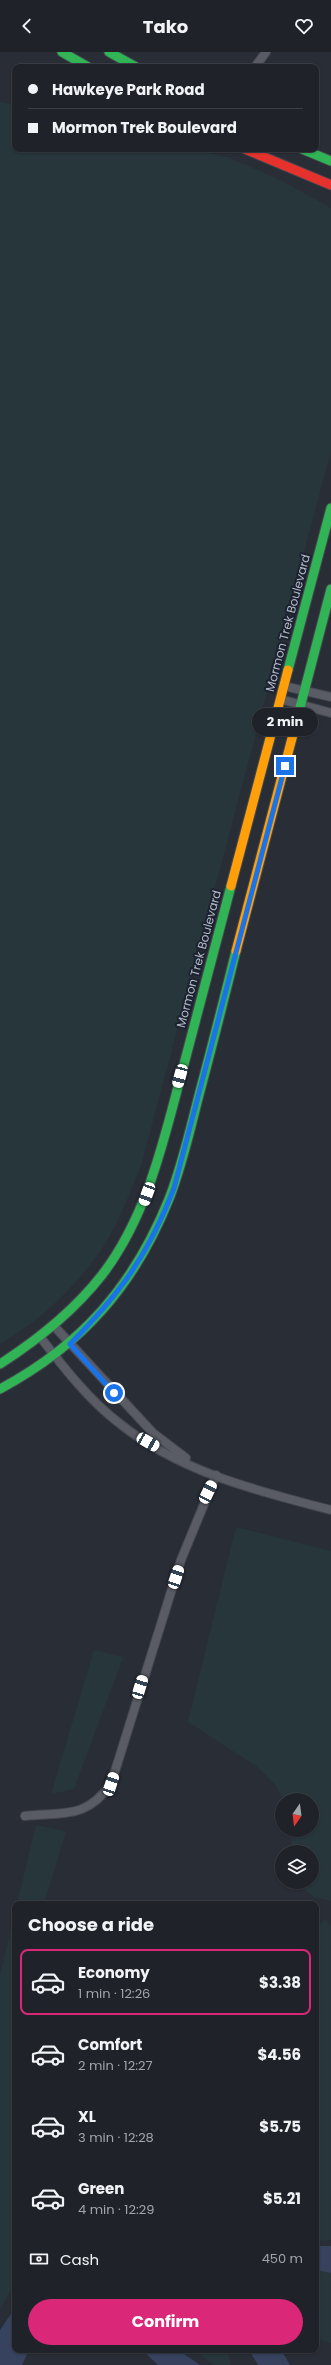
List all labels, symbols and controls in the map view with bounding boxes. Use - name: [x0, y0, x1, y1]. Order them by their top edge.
- text: Tako: [143, 14, 188, 39]
- icon: back: [16, 15, 38, 37]
- icon: heart: [293, 15, 315, 37]
- text: Hawkeye Park Road: [52, 79, 205, 100]
- text: Mormon Trek Boulevard: [52, 117, 237, 138]
- street label: Mormon Trek Boulevard: [261, 552, 314, 694]
- callout: 2 min: [252, 708, 318, 736]
- text: 2 min: [267, 712, 303, 731]
- route end: [276, 757, 294, 775]
- street label: Mormon Trek Boulevard: [172, 888, 225, 1030]
- car: [171, 1063, 189, 1089]
- car: [137, 1181, 157, 1207]
- route start: [105, 1384, 123, 1402]
- car: [135, 1431, 161, 1453]
- car: [197, 1479, 219, 1505]
- car: [167, 1564, 185, 1590]
- car: [131, 1674, 149, 1700]
- car: [102, 1771, 120, 1797]
- north arrow: [275, 1793, 319, 1837]
- map controls: [275, 1793, 319, 1889]
- button: layers: [275, 1845, 319, 1889]
- text: Choose a ride: [28, 1912, 154, 1937]
- text: Economy: [78, 1962, 150, 1983]
- icon: car: [30, 1964, 66, 2000]
- text: $3.38: [259, 1972, 301, 1993]
- text: 1 min · 12:26: [78, 1984, 150, 2003]
- text: Comfort: [78, 2034, 142, 2055]
- icon: car: [30, 2036, 66, 2072]
- text: $4.56: [257, 2044, 301, 2065]
- text: 2 min · 12:27: [78, 2056, 153, 2075]
- text: XL: [78, 2106, 96, 2127]
- icon: car: [30, 2108, 66, 2144]
- text: $5.75: [259, 2116, 301, 2137]
- text: 3 min · 12:28: [78, 2128, 154, 2147]
- text: Green: [78, 2178, 124, 2199]
- icon: car: [30, 2180, 66, 2216]
- text: $5.21: [263, 2188, 301, 2209]
- text: 4 min · 12:29: [78, 2200, 154, 2219]
- icon: cash: [28, 2248, 50, 2270]
- text: Cash: [60, 2249, 99, 2270]
- text: 450 m: [262, 2249, 303, 2268]
- button: Confirm: [28, 2299, 303, 2345]

